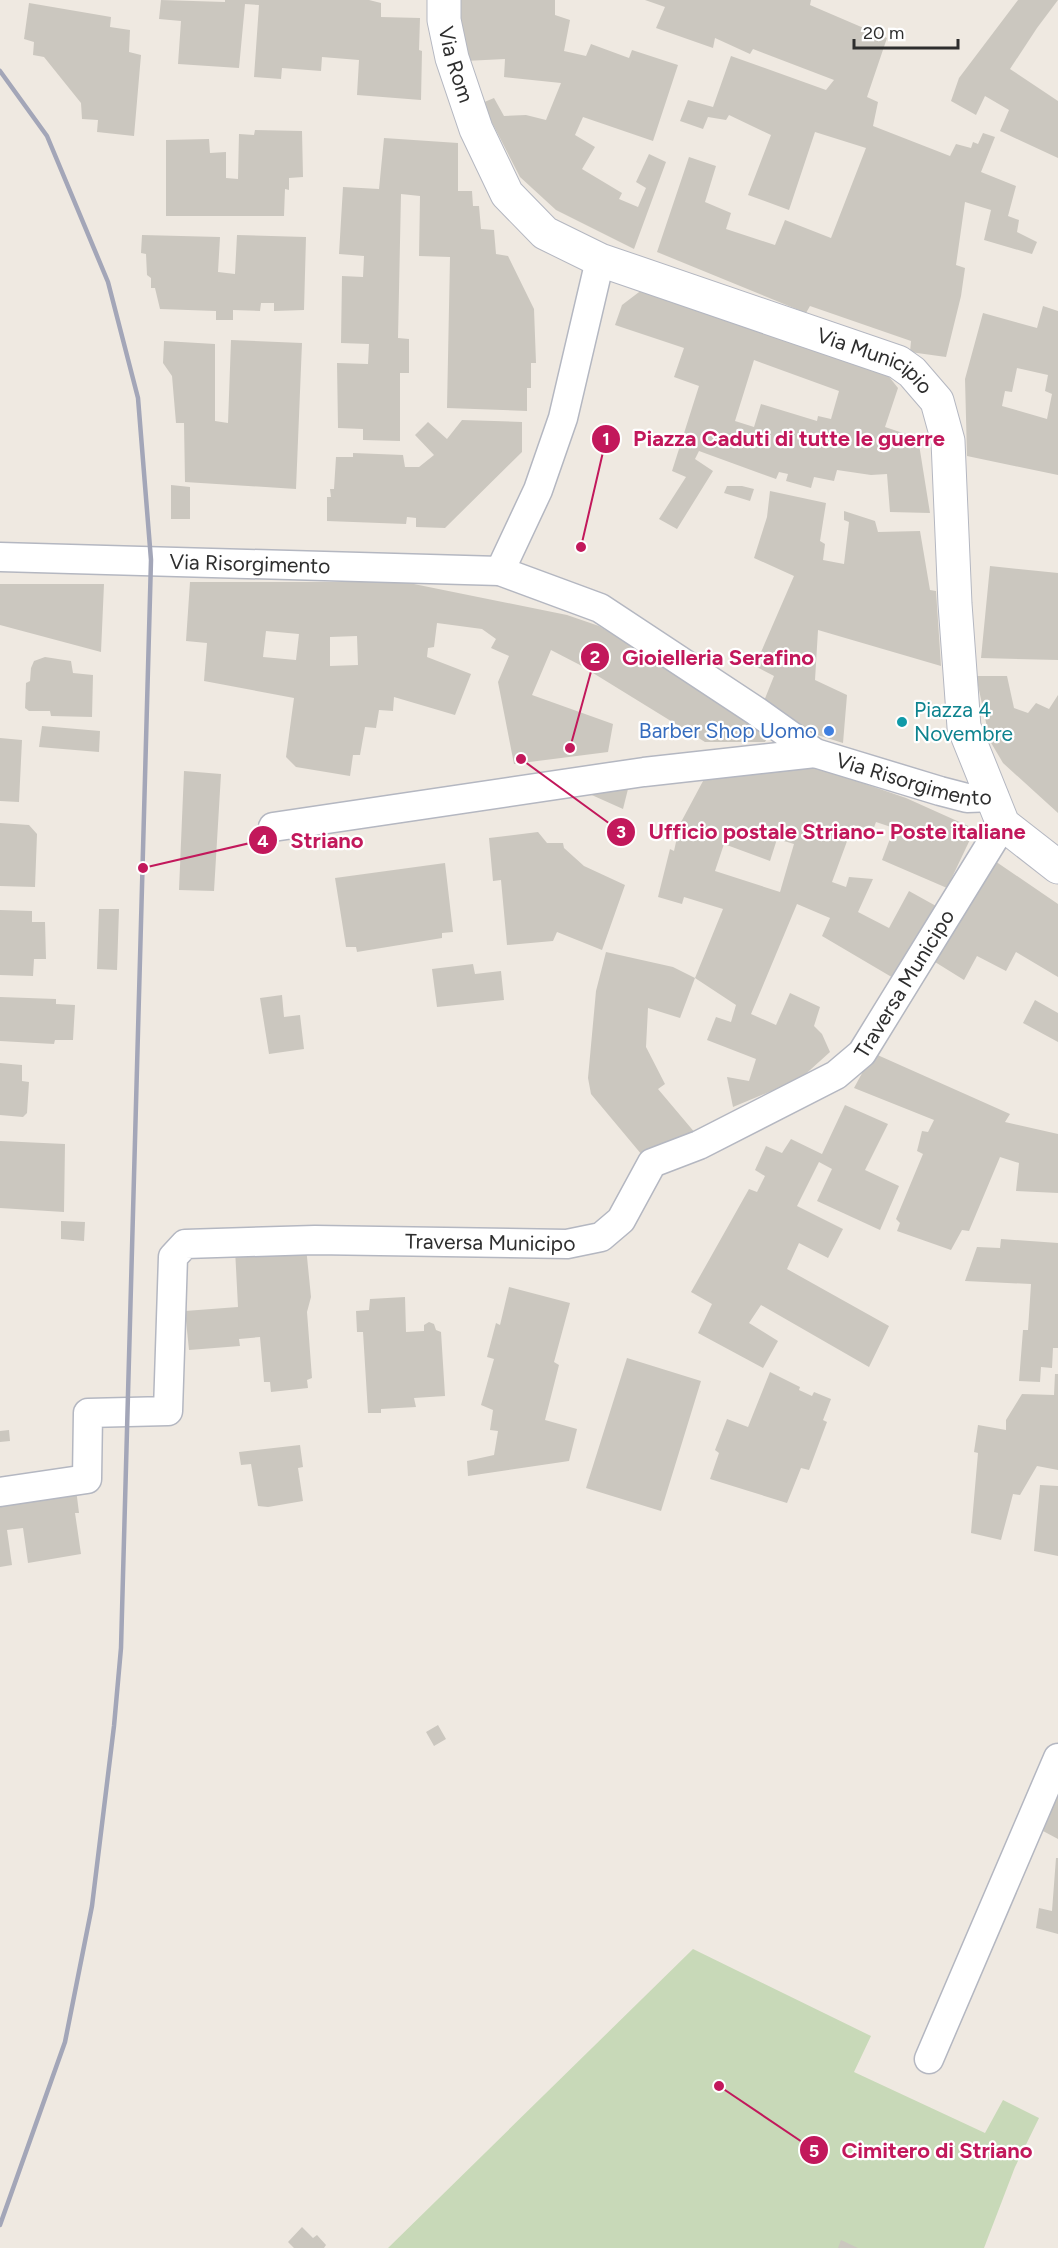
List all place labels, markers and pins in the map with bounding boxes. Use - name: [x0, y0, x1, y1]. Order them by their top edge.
- callout: Piazza Caduti di tutte le guerre: [591, 419, 957, 459]
- callout: Gioielleria Serafino: [580, 637, 826, 677]
- place label: Piazza 4 Novembre: [914, 697, 1013, 746]
- marker: Piazza 4 Novembre: [895, 715, 909, 729]
- place label: Barber Shop Uomo: [639, 718, 817, 743]
- marker: Barber Shop Uomo: [822, 724, 836, 738]
- callout: Ufficio postale Striano- Poste italiane: [606, 812, 1037, 852]
- callout: Striano: [248, 820, 376, 860]
- callout: Cimitero di Striano: [799, 2130, 1044, 2170]

